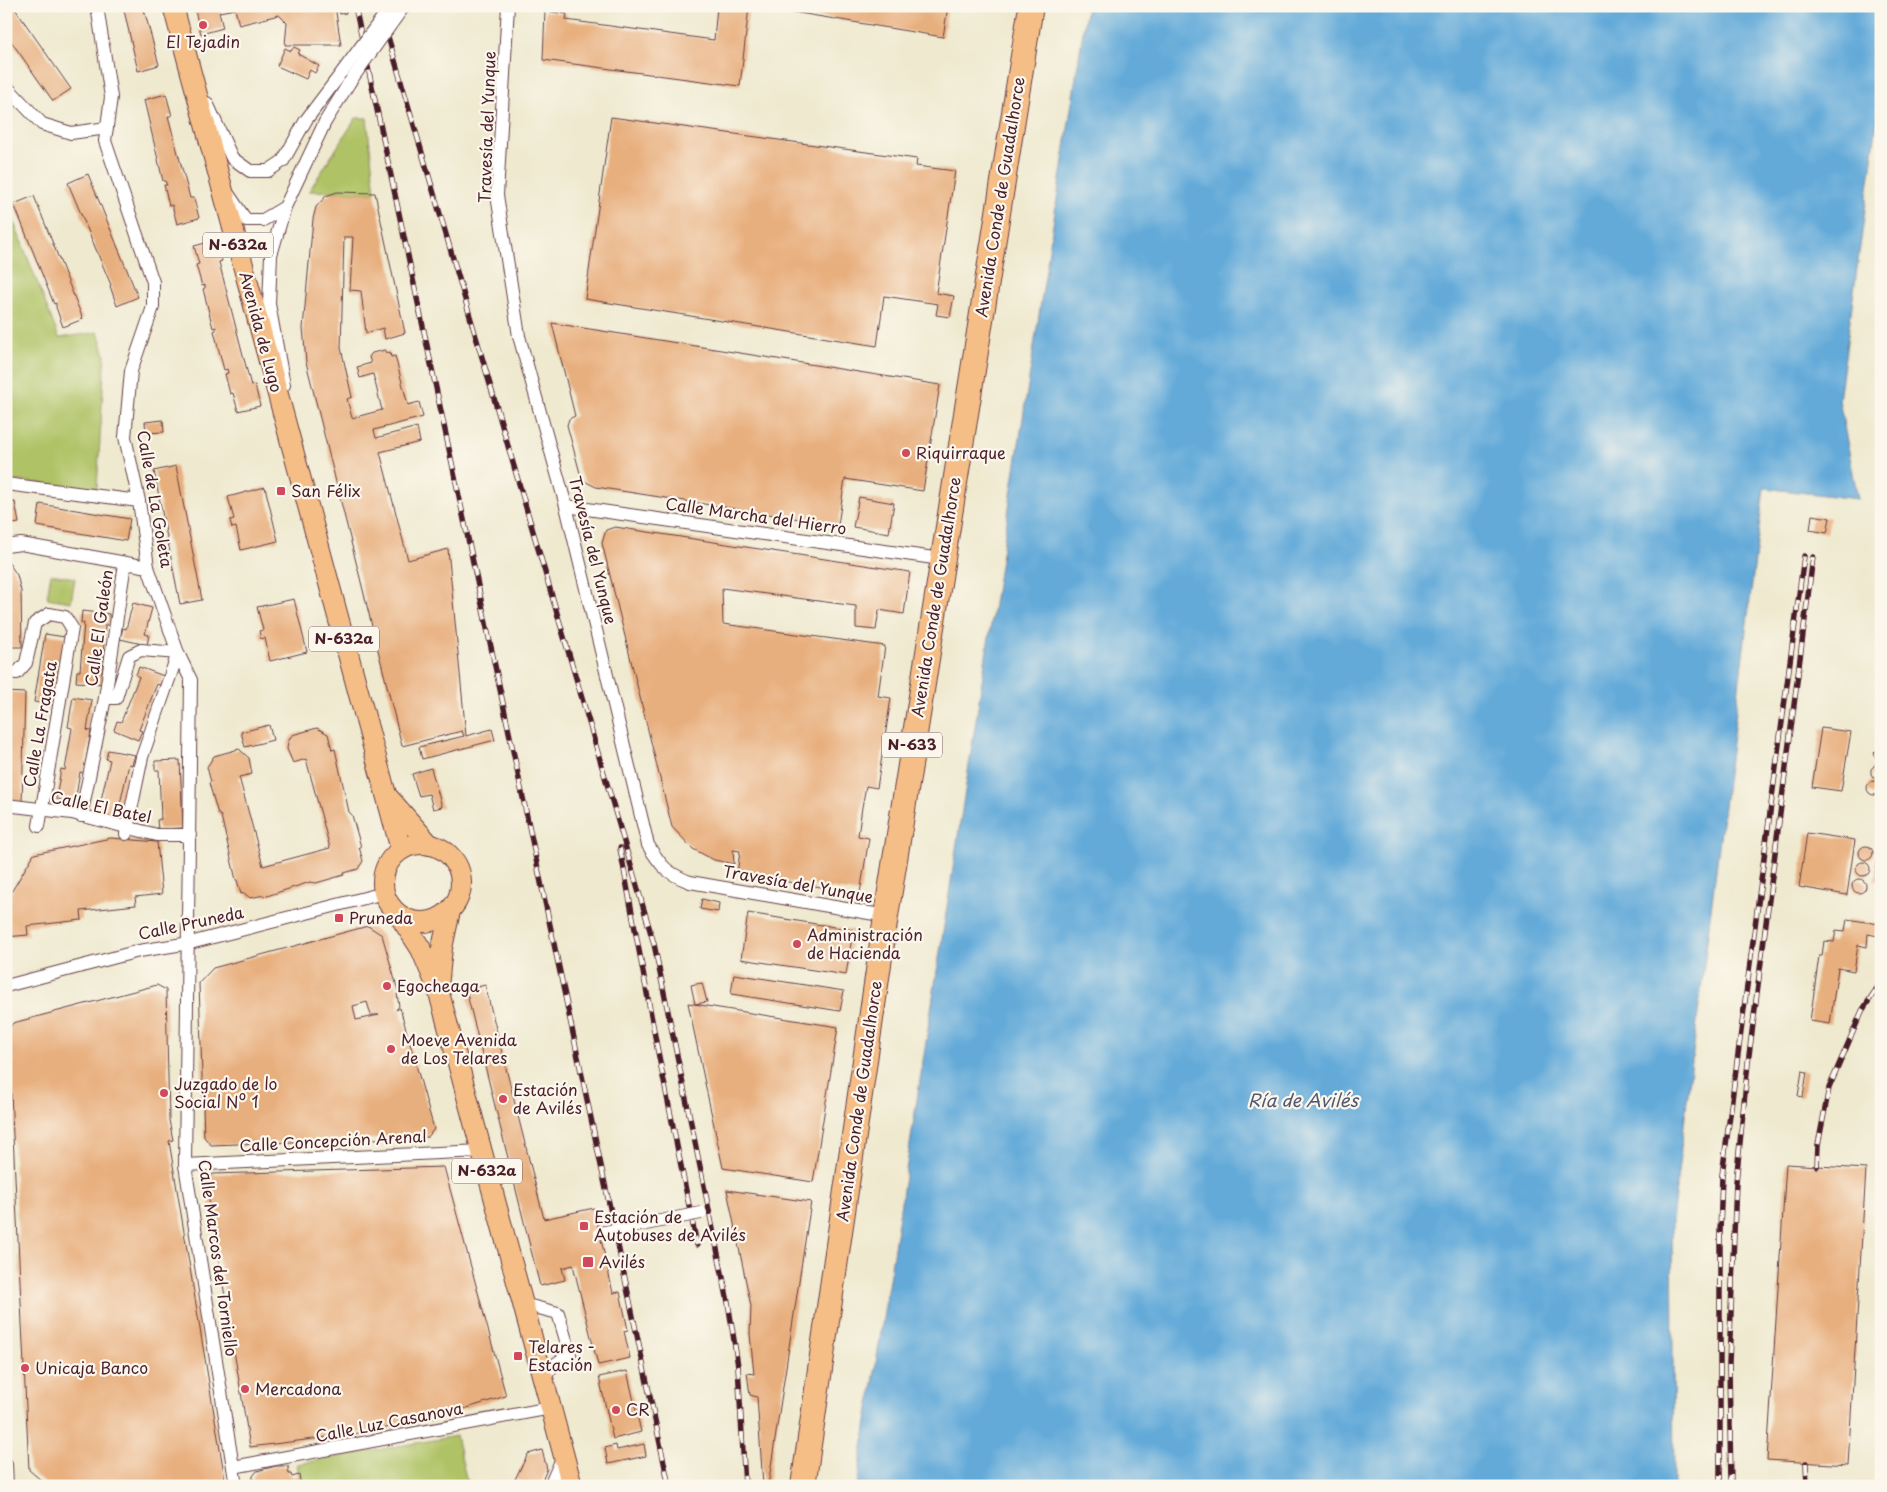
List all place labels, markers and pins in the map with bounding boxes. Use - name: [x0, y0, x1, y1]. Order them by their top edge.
- marker: El Tejadin: [197, 19, 209, 31]
- place label: El Tejadin: [166, 29, 240, 53]
- place label: Riquirraque: [916, 440, 1006, 464]
- marker: Riquirraque: [900, 447, 912, 459]
- place label: San Félix: [291, 478, 360, 502]
- marker: San Félix: [275, 485, 287, 497]
- place label: Pruneda: [349, 905, 413, 929]
- marker: Pruneda: [333, 912, 345, 924]
- place label: Administración de Hacienda: [807, 922, 923, 964]
- marker: Administración de Hacienda: [791, 938, 803, 950]
- place label: Egocheaga: [397, 973, 480, 997]
- marker: Egocheaga: [381, 980, 393, 992]
- place label: Moeve Avenida de Los Telares: [401, 1027, 517, 1069]
- marker: Moeve Avenida de Los Telares: [385, 1043, 397, 1055]
- place label: Juzgado de lo Social Nº 1: [174, 1071, 278, 1113]
- place label: Estación de Avilés: [513, 1077, 582, 1119]
- marker: Juzgado de lo Social Nº 1: [158, 1087, 170, 1099]
- marker: Estación de Avilés: [497, 1093, 509, 1105]
- place label: Estación de Autobuses de Avilés: [594, 1204, 746, 1246]
- marker: Estación de Autobuses de Avilés: [578, 1220, 590, 1232]
- place label: Avilés: [599, 1249, 645, 1273]
- marker: Avilés: [581, 1255, 595, 1269]
- place label: Telares - Estación: [528, 1334, 595, 1376]
- marker: Telares - Estación: [512, 1350, 524, 1362]
- place label: Unicaja Banco: [35, 1355, 148, 1379]
- marker: Unicaja Banco: [19, 1362, 31, 1374]
- place label: Mercadona: [255, 1376, 341, 1400]
- marker: Mercadona: [239, 1383, 251, 1395]
- place label: CR: [626, 1397, 650, 1421]
- marker: CR: [610, 1404, 622, 1416]

